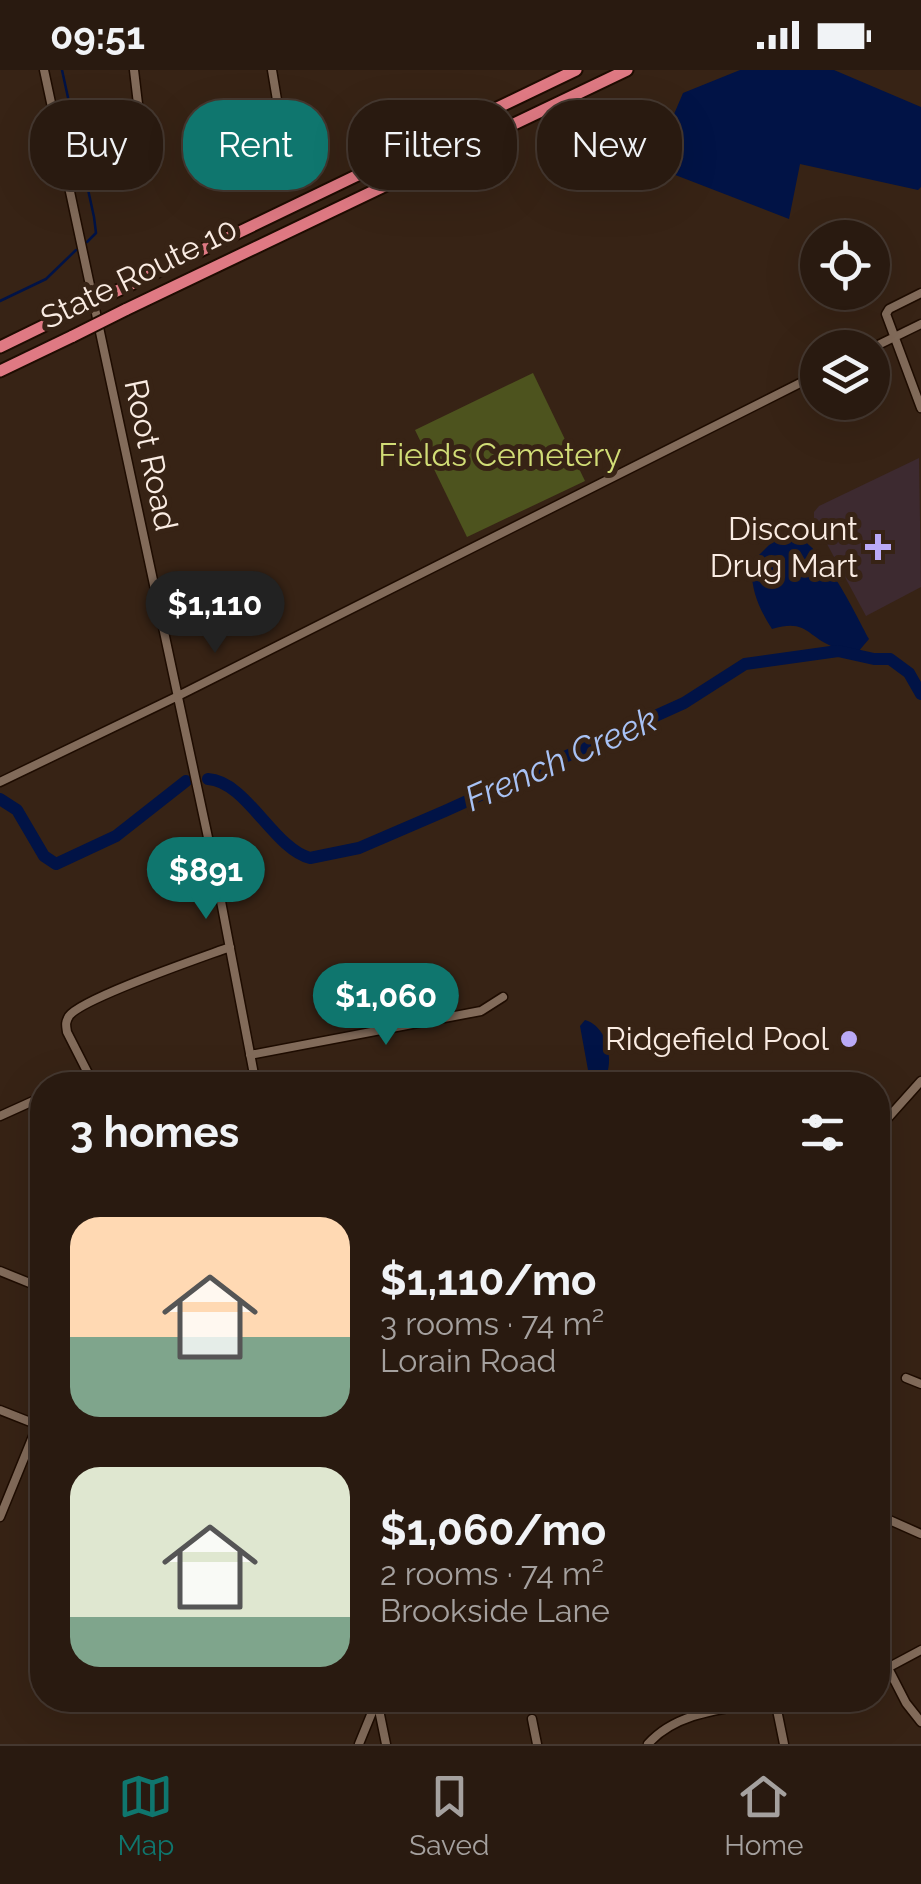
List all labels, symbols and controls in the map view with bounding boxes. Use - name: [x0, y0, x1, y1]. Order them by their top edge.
- text: 09:51: [50, 13, 145, 58]
- chip: Buy: [30, 100, 163, 190]
- chip: Rent: [183, 100, 328, 190]
- chip: Filters: [348, 100, 517, 190]
- chip: New: [537, 100, 682, 190]
- street label: State Route 10: [35, 209, 243, 336]
- map controls: [800, 220, 890, 420]
- button: locate: [800, 220, 890, 310]
- button: layers: [800, 330, 890, 420]
- street label: Root Road: [117, 376, 186, 534]
- park label: Fields Cemetery: [378, 436, 622, 473]
- place label: Discount Drug Mart: [710, 510, 858, 584]
- marker: Discount Drug Mart: [867, 536, 889, 558]
- pin: $1,110: [134, 571, 296, 656]
- text: $1,110: [168, 585, 262, 622]
- water label: French Creek: [458, 698, 663, 819]
- pin: $891: [147, 837, 265, 922]
- text: $891: [169, 851, 243, 888]
- pin: $1,060: [305, 963, 467, 1048]
- text: $1,060: [335, 977, 437, 1014]
- place label: Ridgefield Pool: [605, 1020, 829, 1057]
- marker: Ridgefield Pool: [838, 1028, 860, 1050]
- icon: filters: [795, 1105, 850, 1160]
- text: 3 homes: [70, 1108, 239, 1157]
- text: $1,110/mo: [380, 1256, 596, 1305]
- icon: home: [150, 1257, 270, 1377]
- text: 3 rooms · 74 m²: [380, 1305, 604, 1342]
- text: Lorain Road: [380, 1342, 557, 1379]
- text: $1,060/mo: [380, 1506, 606, 1555]
- icon: home: [150, 1507, 270, 1627]
- text: 2 rooms · 74 m²: [380, 1555, 604, 1592]
- text: Brookside Lane: [380, 1592, 610, 1629]
- tab: Map: [117, 1769, 174, 1862]
- tab: Saved: [409, 1769, 489, 1862]
- tab: Home: [724, 1769, 804, 1862]

